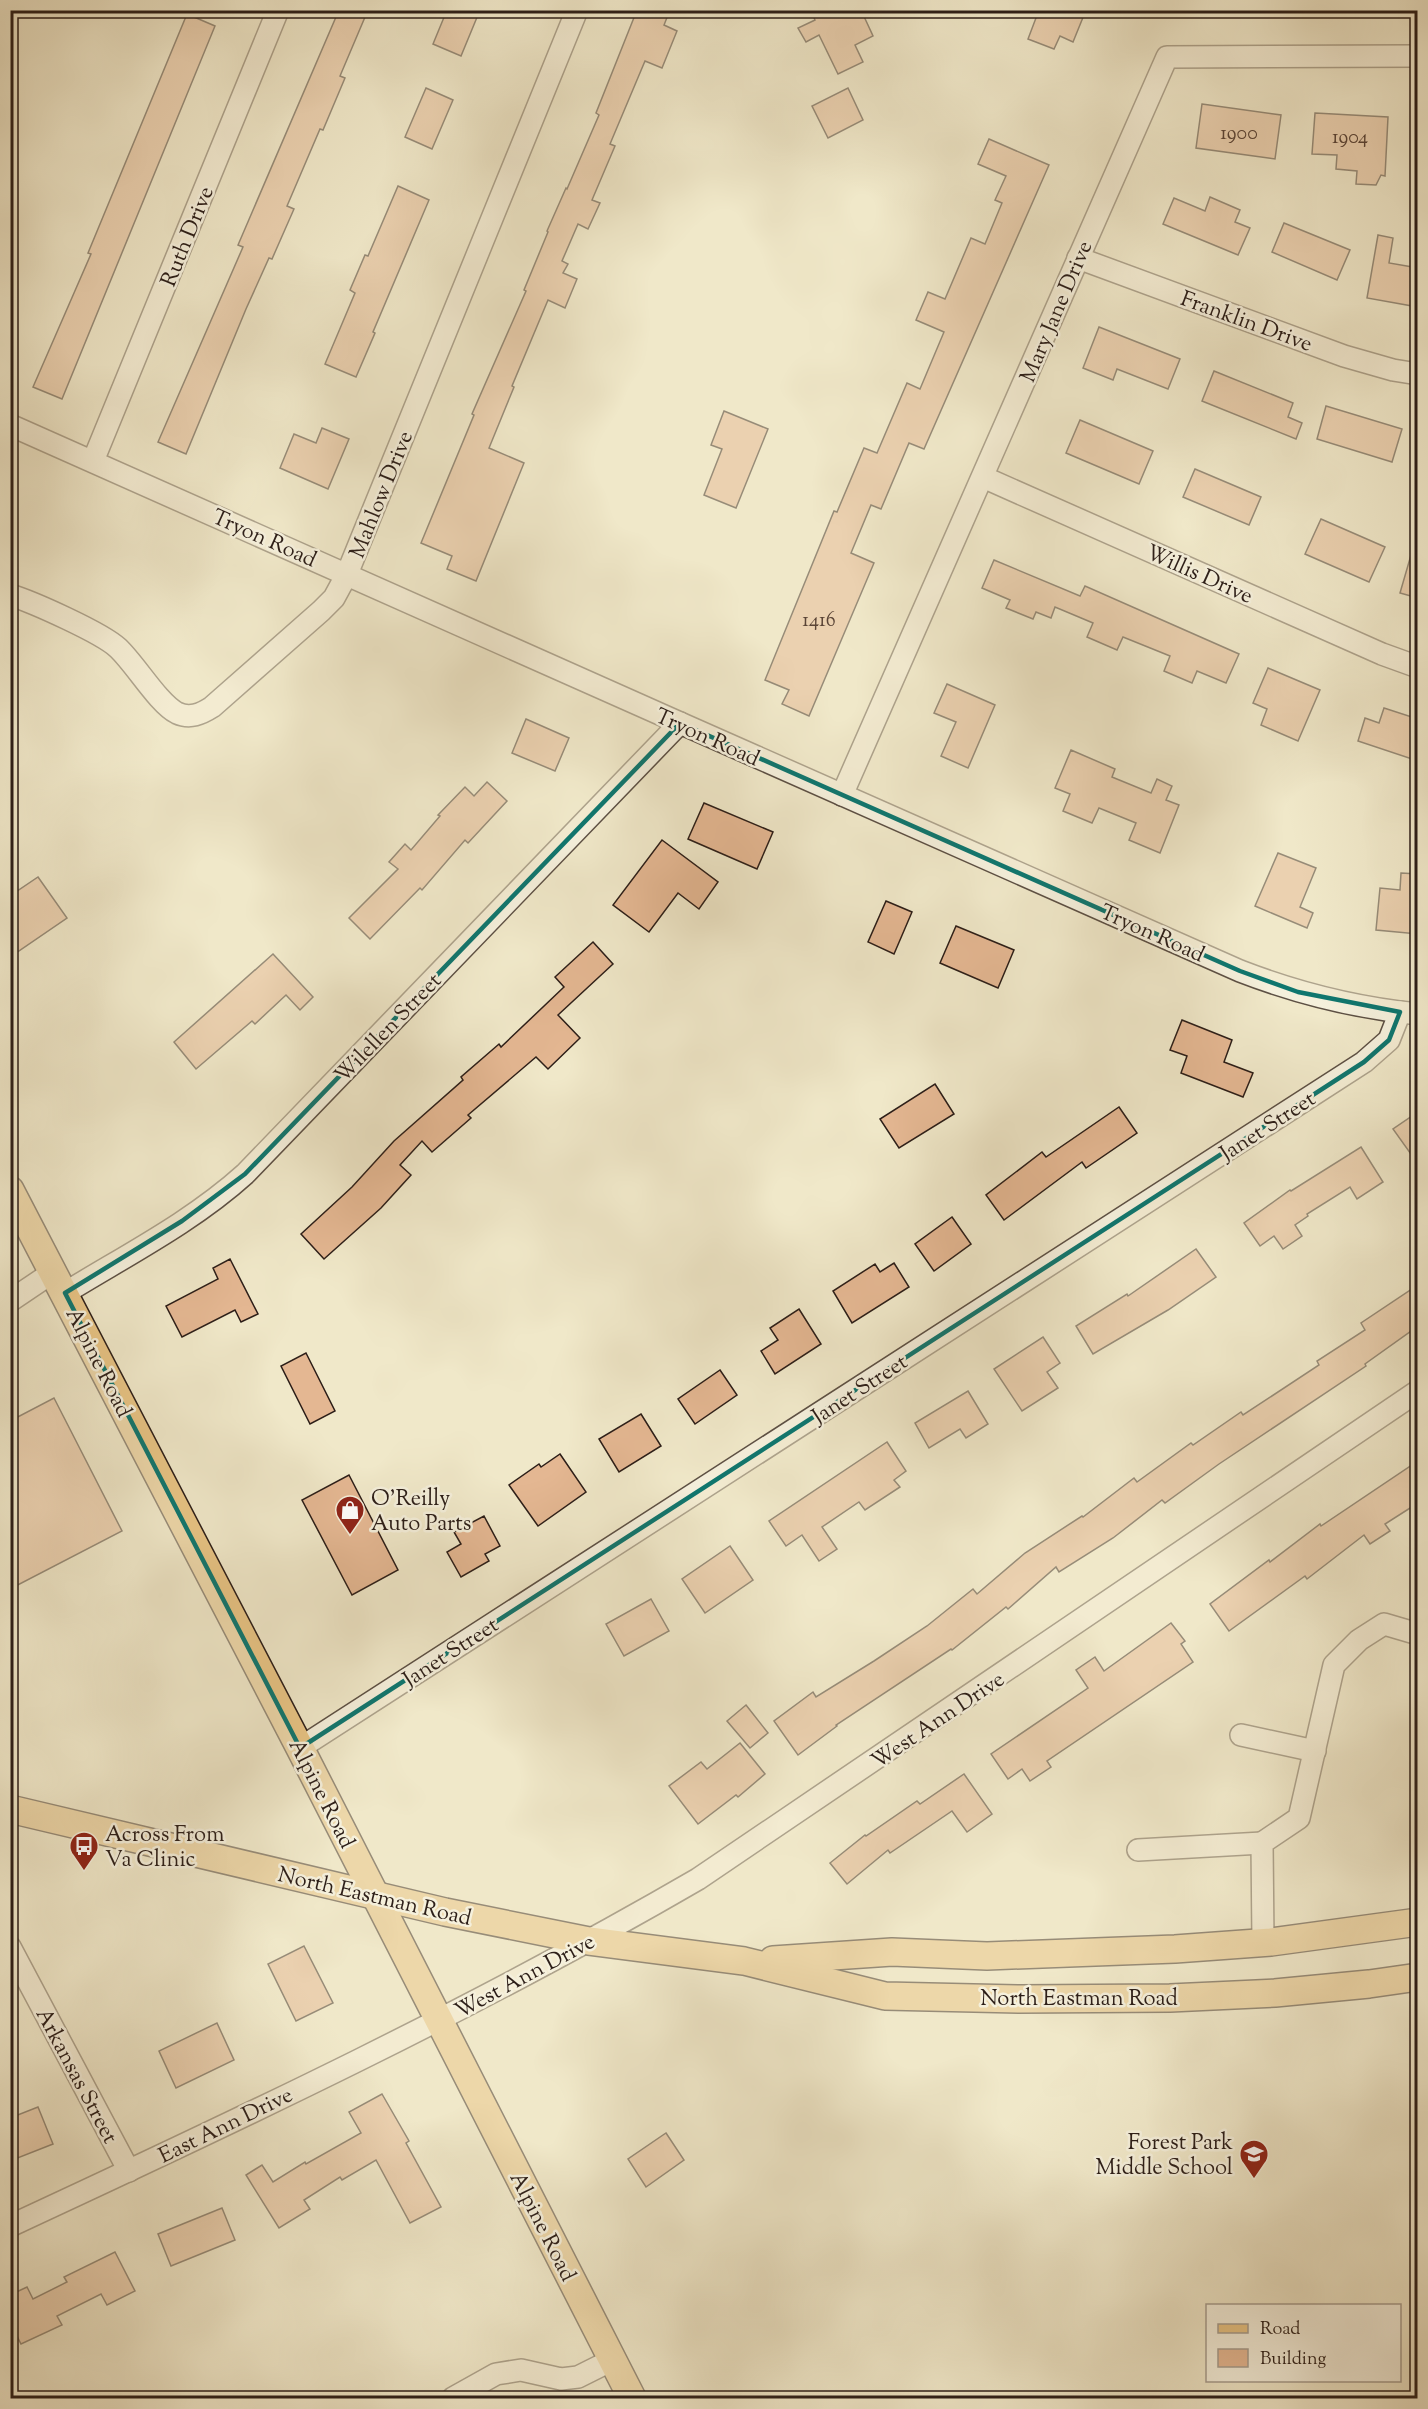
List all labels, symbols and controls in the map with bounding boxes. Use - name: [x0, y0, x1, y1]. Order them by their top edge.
- house number: 1900: [1220, 120, 1258, 149]
- house number: 1904: [1332, 124, 1368, 153]
- street label: Ruth Drive: [154, 182, 223, 292]
- street label: Mary Jane Drive: [1014, 236, 1102, 388]
- street label: Franklin Drive: [1176, 284, 1316, 361]
- street label: Mahlow Drive: [343, 427, 423, 564]
- street label: Tryon Road: [206, 502, 321, 577]
- street label: Willis Drive: [1140, 538, 1257, 614]
- house number: 1416: [802, 607, 836, 636]
- street label: Tryon Road: [649, 701, 764, 776]
- street label: Tryon Road: [1094, 897, 1209, 972]
- street label: Wilellen Street: [328, 966, 450, 1091]
- street label: Janet Street: [1214, 1084, 1323, 1171]
- street label: Alpine Road: [56, 1303, 139, 1424]
- street label: Janet Street: [806, 1347, 915, 1434]
- place label: O'Reilly Auto Parts: [371, 1484, 471, 1541]
- shop icon: O'Reilly Auto Parts: [334, 1494, 366, 1536]
- street label: Janet Street: [397, 1610, 506, 1697]
- street label: West Ann Drive: [866, 1665, 1012, 1778]
- street label: Alpine Road: [279, 1734, 362, 1855]
- place label: Across From Va Clinic: [105, 1820, 224, 1877]
- bus stop icon: Across From Va Clinic: [68, 1830, 100, 1872]
- street label: North Eastman Road: [274, 1860, 474, 1936]
- street label: West Ann Drive: [450, 1927, 601, 2028]
- street label: North Eastman Road: [980, 1984, 1178, 2016]
- street label: Arkansas Street: [26, 2003, 125, 2150]
- street label: East Ann Drive: [154, 2080, 299, 2173]
- place label: Forest Park Middle School: [1095, 2128, 1233, 2185]
- school or university icon: Forest Park Middle School: [1238, 2138, 1270, 2180]
- street label: Alpine Road: [500, 2167, 583, 2288]
- legend: [1206, 2304, 1401, 2382]
- text: Road: [1260, 2317, 1300, 2343]
- text: Building: [1260, 2347, 1326, 2373]

